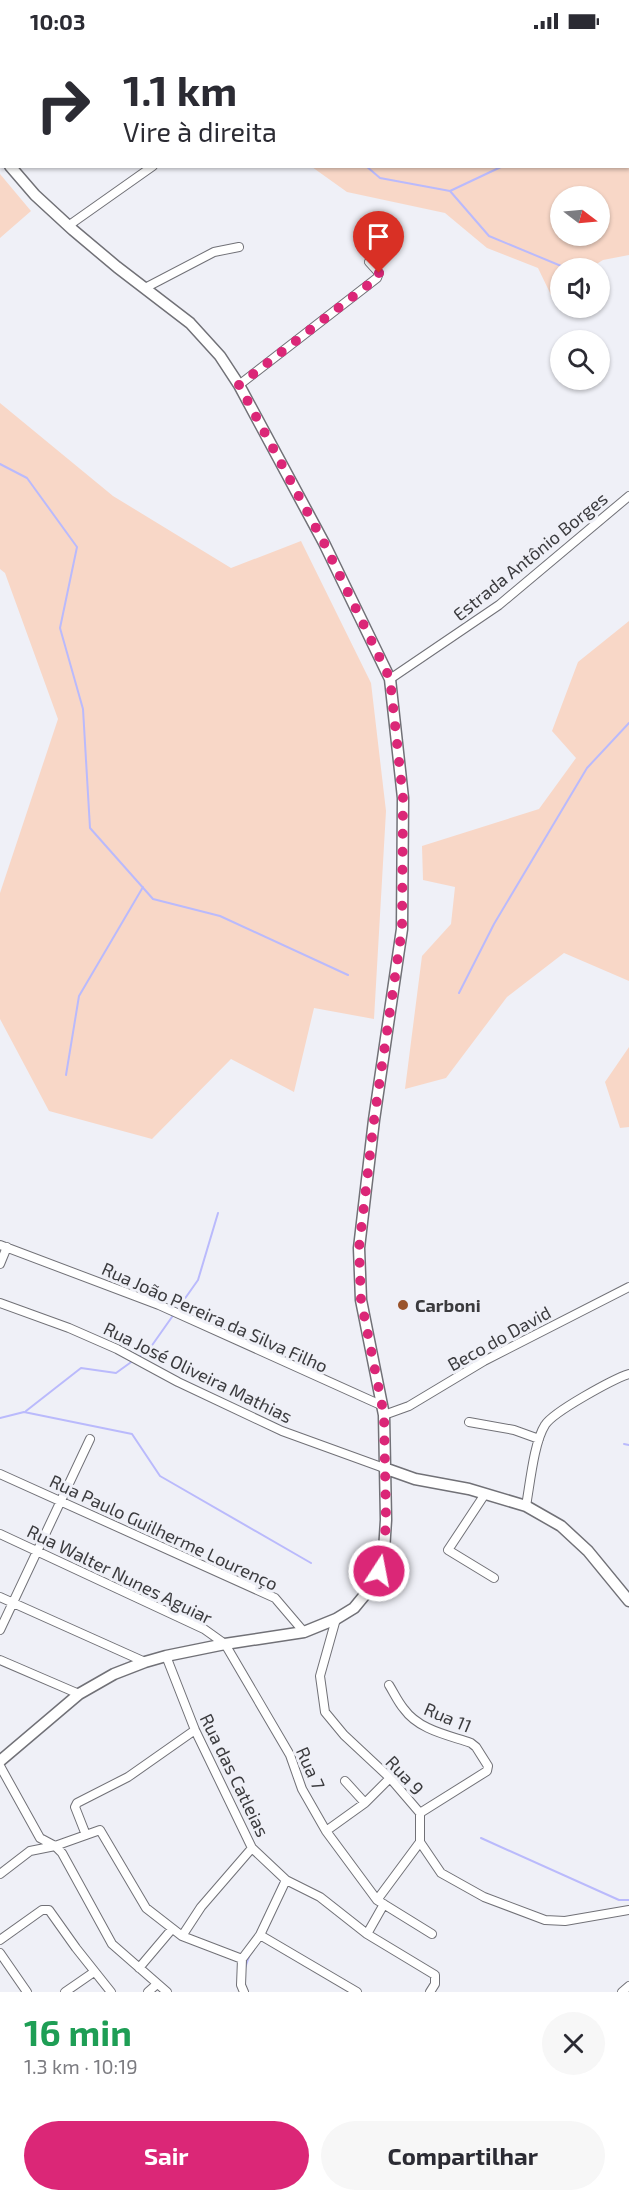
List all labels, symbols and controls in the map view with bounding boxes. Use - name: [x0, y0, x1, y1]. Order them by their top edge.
- text: 10:03: [30, 8, 85, 34]
- text: 1.1 km: [123, 64, 237, 114]
- icon: right: [24, 66, 102, 144]
- text: Vire à direita: [123, 115, 277, 147]
- north arrow: [550, 186, 610, 246]
- map controls: [550, 186, 610, 390]
- pin: [353, 211, 404, 273]
- icon: arrive: [362, 220, 395, 253]
- button: sound: [550, 258, 610, 318]
- button: search: [550, 330, 610, 390]
- street label: Estrada Antônio Borges: [448, 487, 612, 625]
- street label: Rua João Pereira da Silva Filho: [99, 1257, 331, 1377]
- place label: Carboni: [415, 1294, 481, 1316]
- marker: Carboni: [396, 1298, 410, 1312]
- street label: Beco do David: [444, 1301, 554, 1375]
- street label: Rua José Oliveira Mathias: [100, 1317, 296, 1427]
- street label: Rua Paulo Guilherme Lourenço: [46, 1469, 282, 1596]
- street label: Rua Walter Nunes Aguiar: [24, 1520, 216, 1628]
- position arrow: [347, 1539, 411, 1603]
- street label: Rua 11: [421, 1697, 475, 1737]
- street label: Rua das Catleias: [196, 1710, 274, 1840]
- street label: Rua 7: [292, 1743, 330, 1793]
- street label: Rua 9: [381, 1751, 429, 1799]
- text: 16 min: [24, 2010, 132, 2053]
- button: close: [542, 2012, 605, 2075]
- text: 1.3 km · 10:19: [24, 2054, 138, 2078]
- button: Sair: [24, 2121, 309, 2190]
- button: Compartilhar: [321, 2121, 605, 2190]

